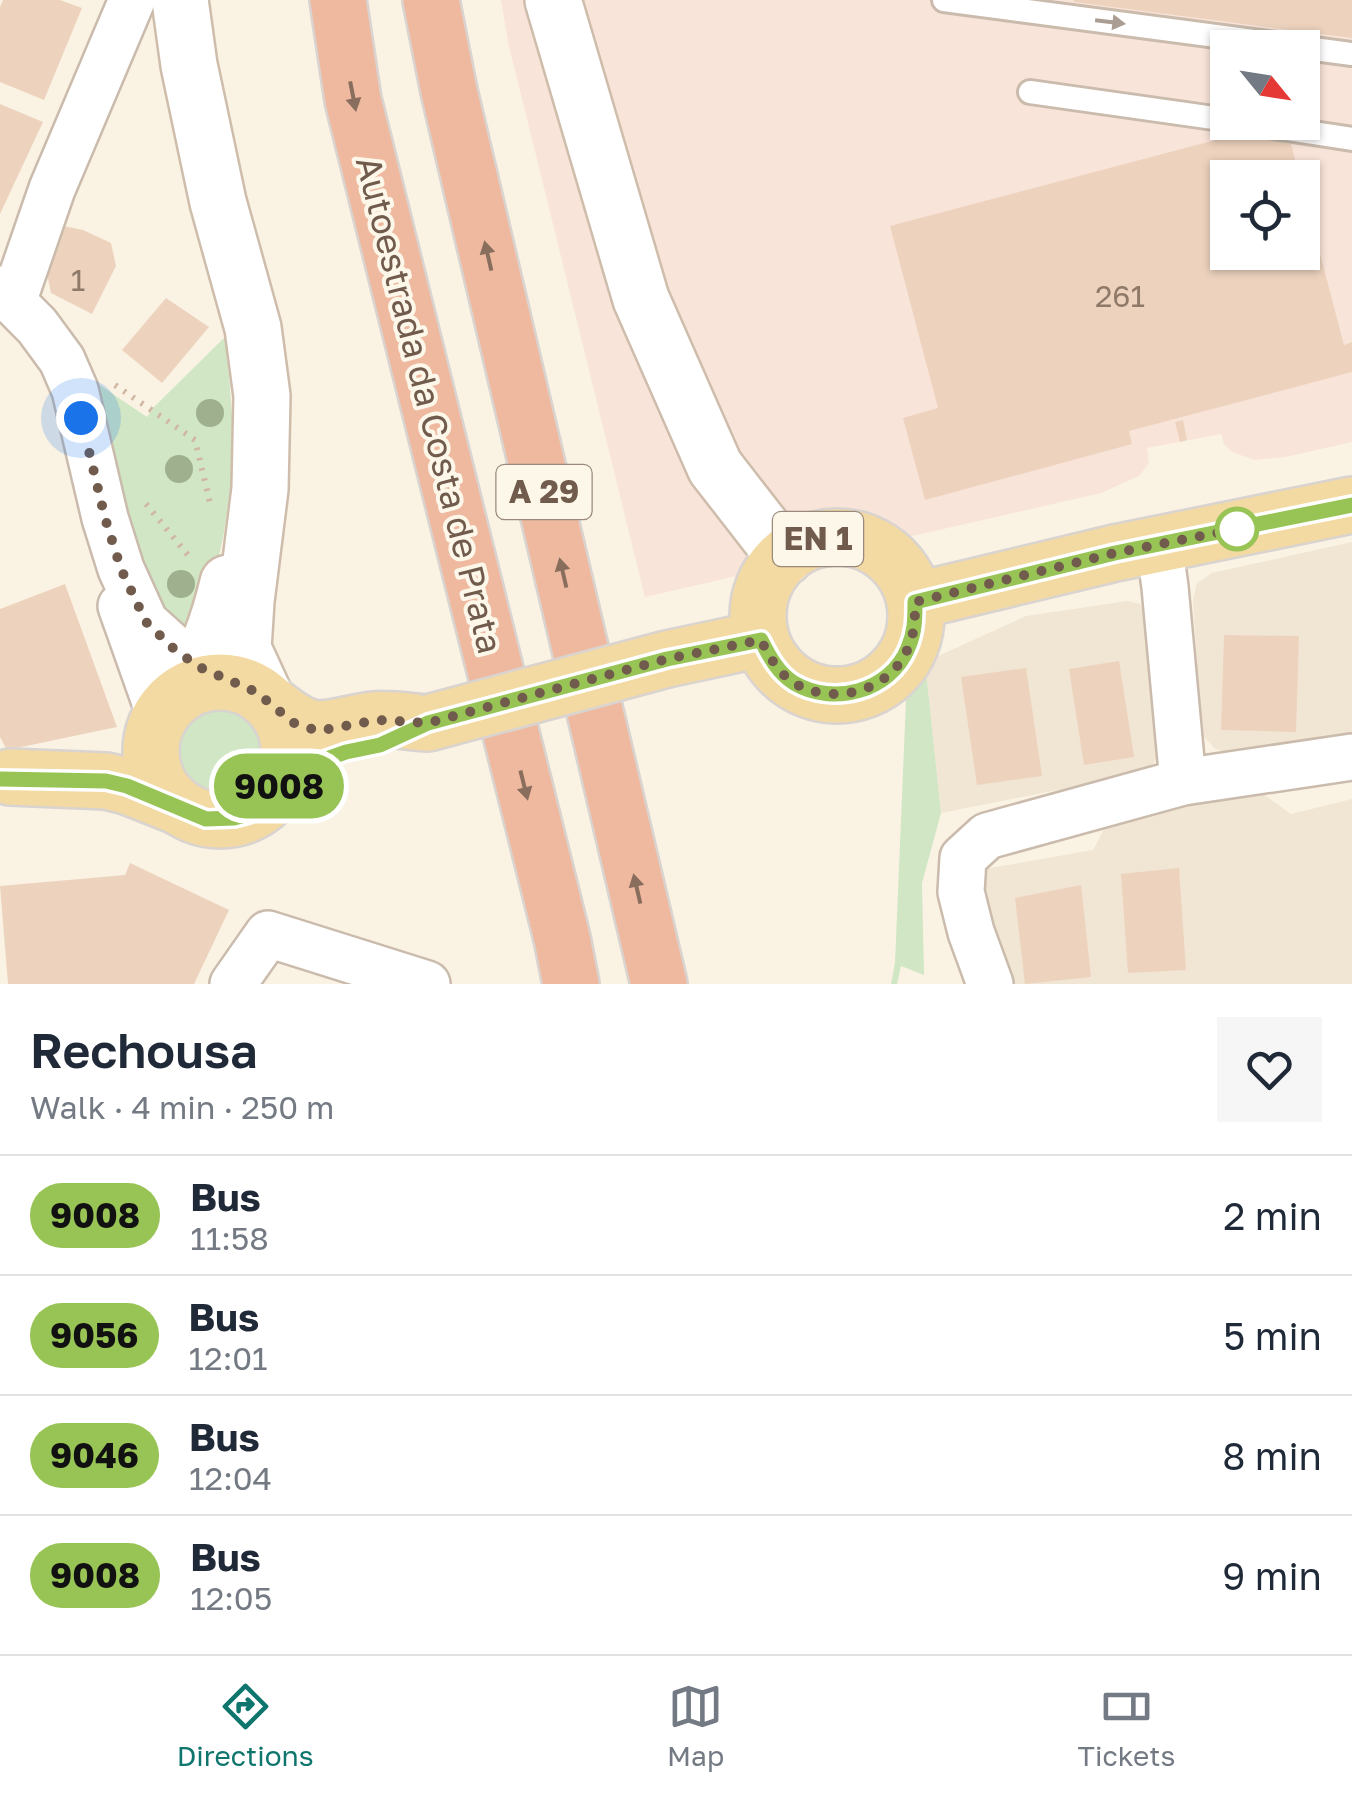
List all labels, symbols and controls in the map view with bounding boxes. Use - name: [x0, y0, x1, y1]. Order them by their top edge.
- one-way arrow: [1095, 14, 1126, 30]
- north arrow: [1210, 30, 1320, 140]
- map controls: [1210, 30, 1320, 270]
- one-way arrow: [346, 81, 361, 113]
- street label: Autoestrada da Costa de Prata: [348, 152, 512, 658]
- button: locate: [1210, 160, 1320, 270]
- one-way arrow: [480, 240, 495, 271]
- house number: 1: [71, 262, 85, 298]
- house number: 261: [1095, 278, 1145, 314]
- your location: [56, 393, 106, 443]
- road number: A 29: [496, 465, 592, 519]
- unlabelled marker: [1216, 508, 1258, 550]
- road number: EN 1: [773, 512, 863, 566]
- one-way arrow: [555, 557, 570, 588]
- line badge: 9008: [209, 754, 349, 818]
- text: 9008: [234, 765, 324, 807]
- one-way arrow: [517, 770, 532, 801]
- one-way arrow: [629, 873, 644, 904]
- button: heart: [1217, 1017, 1322, 1122]
- text: Rechousa: [30, 1021, 258, 1079]
- text: Walk · 4 min · 250 m: [30, 1088, 334, 1126]
- text: Bus: [190, 1174, 261, 1219]
- text: 2 min: [1223, 1193, 1322, 1238]
- text: 9008: [50, 1194, 140, 1236]
- text: 11:58: [190, 1219, 269, 1257]
- text: Bus: [189, 1294, 259, 1339]
- text: 5 min: [1223, 1313, 1322, 1358]
- text: 9056: [50, 1314, 139, 1356]
- text: 12:01: [189, 1339, 268, 1377]
- text: Bus: [189, 1414, 260, 1459]
- text: 8 min: [1222, 1433, 1322, 1478]
- text: 9046: [50, 1434, 139, 1476]
- text: 12:04: [189, 1459, 272, 1497]
- text: Bus: [190, 1534, 261, 1579]
- text: 9 min: [1222, 1553, 1322, 1598]
- text: 9008: [50, 1554, 140, 1596]
- text: 12:05: [190, 1579, 272, 1617]
- tab: Directions: [177, 1679, 314, 1772]
- tab: Map: [667, 1679, 724, 1772]
- tab: Tickets: [1078, 1679, 1175, 1772]

